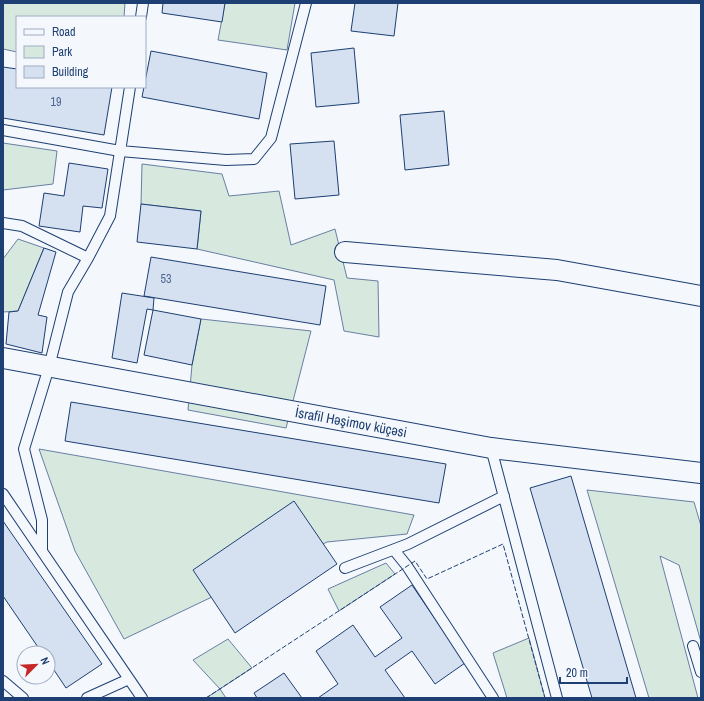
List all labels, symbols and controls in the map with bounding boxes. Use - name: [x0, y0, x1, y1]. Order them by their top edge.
- legend: [16, 16, 146, 88]
- text: Road: [52, 24, 76, 40]
- text: Park: [52, 44, 72, 60]
- text: Building: [52, 64, 89, 80]
- house number: 19: [51, 94, 61, 110]
- house number: 53: [161, 271, 171, 287]
- street label: İsrafil Həşimov küçəsi: [294, 403, 408, 441]
- north arrow: [16, 645, 56, 685]
- text: N: [37, 655, 53, 667]
- scale bar: [560, 659, 627, 685]
- text: 20 m: [566, 665, 588, 681]

